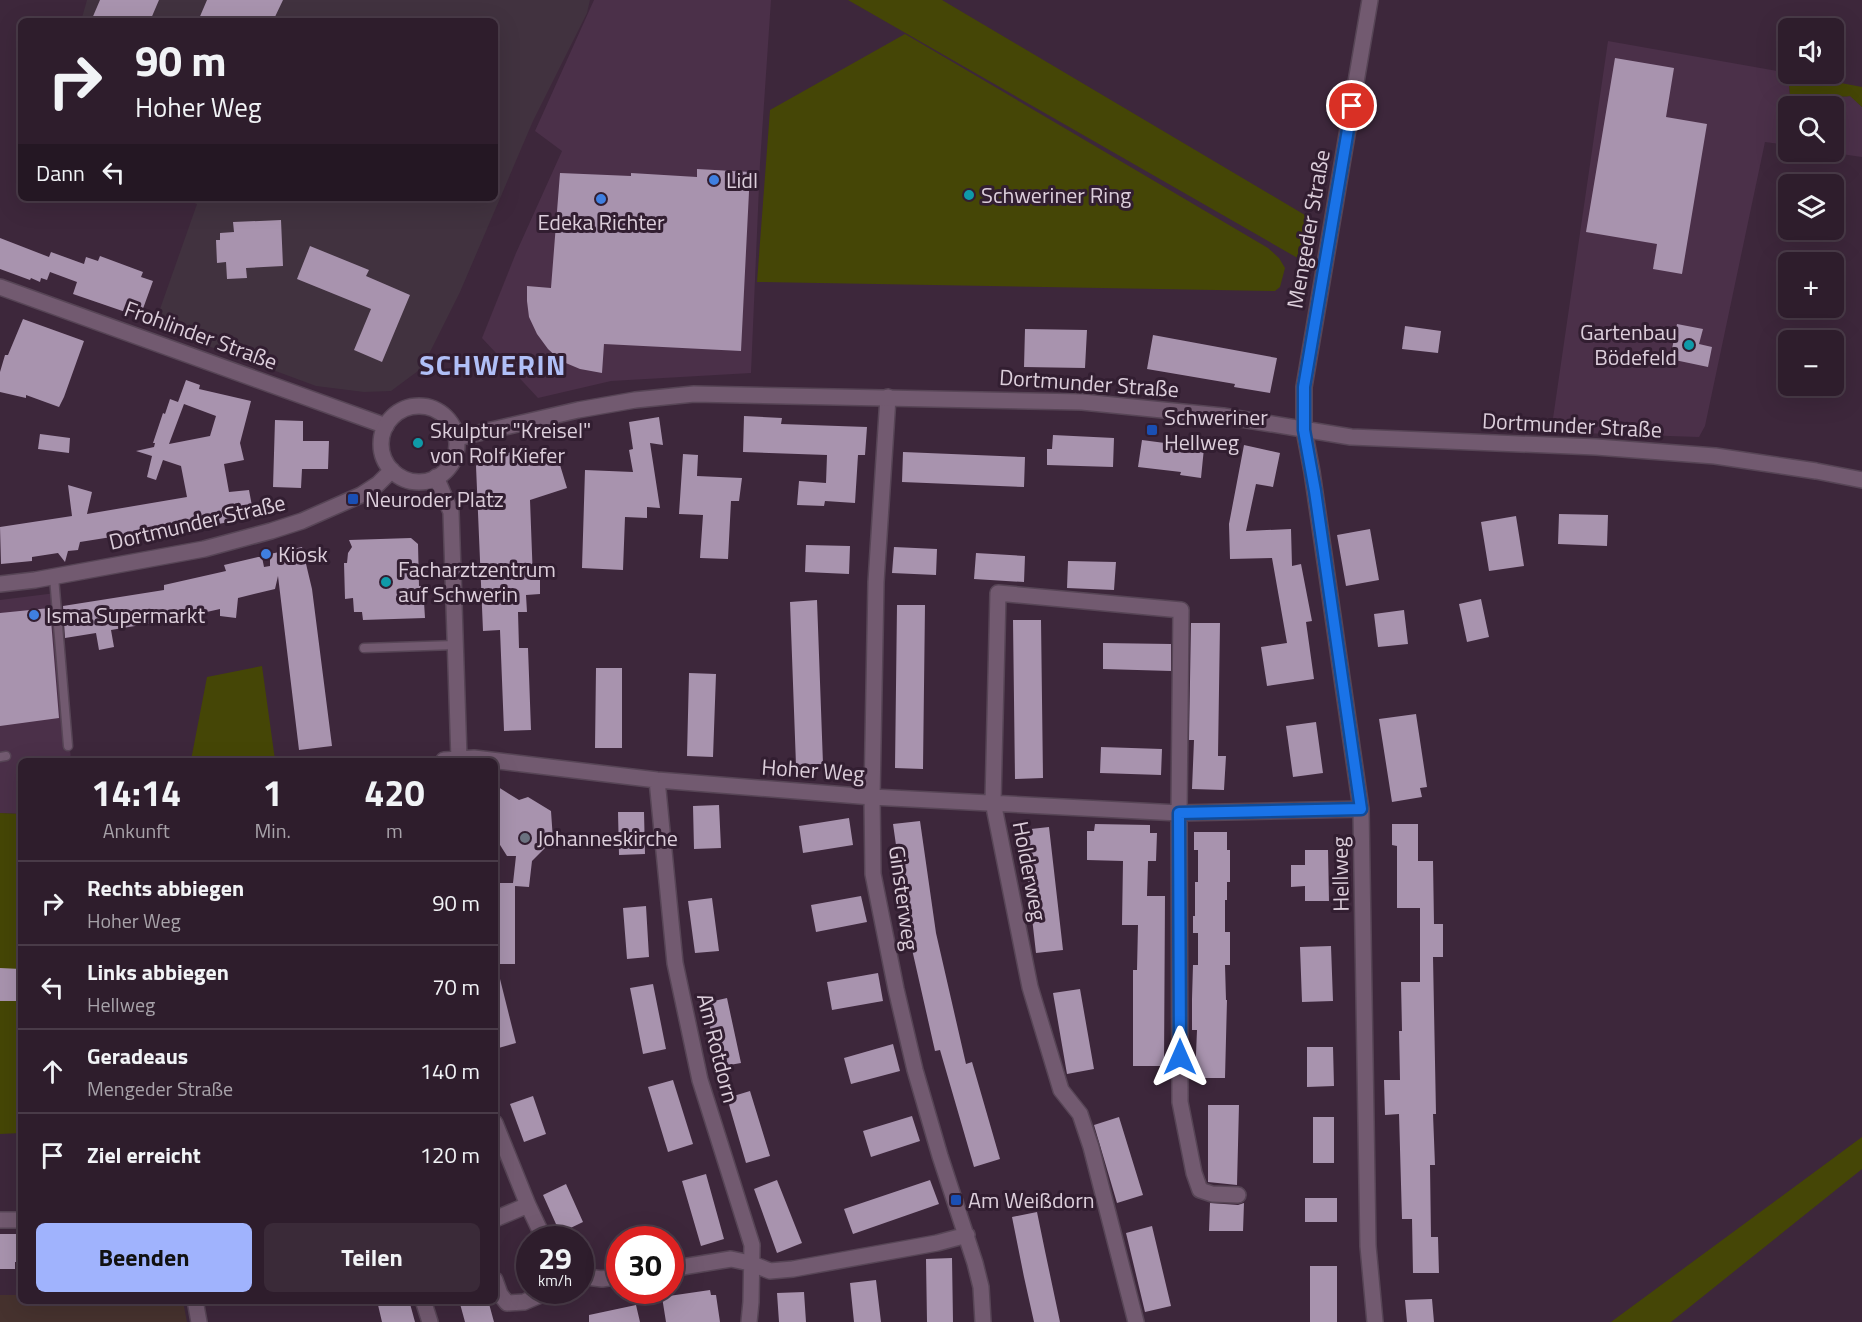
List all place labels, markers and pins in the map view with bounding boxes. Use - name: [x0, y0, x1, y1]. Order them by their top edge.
- pin: [1326, 80, 1377, 131]
- place label: Lidl: [726, 163, 758, 197]
- marker: Lidl: [707, 173, 721, 187]
- place label: Schweriner Ring: [981, 178, 1131, 212]
- marker: Schweriner Ring: [962, 188, 976, 202]
- marker: Edeka Richter: [594, 192, 608, 206]
- place label: Edeka Richter: [537, 205, 665, 239]
- place label: Gartenbau Bödefeld: [1580, 315, 1677, 374]
- marker: Gartenbau Bödefeld: [1682, 338, 1696, 352]
- place label: Schweriner Hellweg: [1164, 400, 1268, 459]
- place label: Skulptur "Kreisel" von Rolf Kiefer: [430, 413, 591, 472]
- marker: Schweriner Hellweg: [1145, 423, 1159, 437]
- marker: Skulptur "Kreisel" von Rolf Kiefer: [411, 436, 425, 450]
- place label: Neuroder Platz: [365, 482, 504, 516]
- marker: Neuroder Platz: [346, 492, 360, 506]
- place label: Kiosk: [278, 537, 328, 571]
- marker: Kiosk: [259, 547, 273, 561]
- place label: Facharztzentrum auf Schwerin: [398, 552, 556, 611]
- marker: Facharztzentrum auf Schwerin: [379, 575, 393, 589]
- place label: Isma Supermarkt: [46, 598, 205, 632]
- marker: Isma Supermarkt: [27, 608, 41, 622]
- place label: Johanneskirche: [537, 821, 678, 855]
- marker: Johanneskirche: [518, 831, 532, 845]
- place label: Am Weißdorn: [968, 1183, 1095, 1217]
- marker: Am Weißdorn: [949, 1193, 963, 1207]

